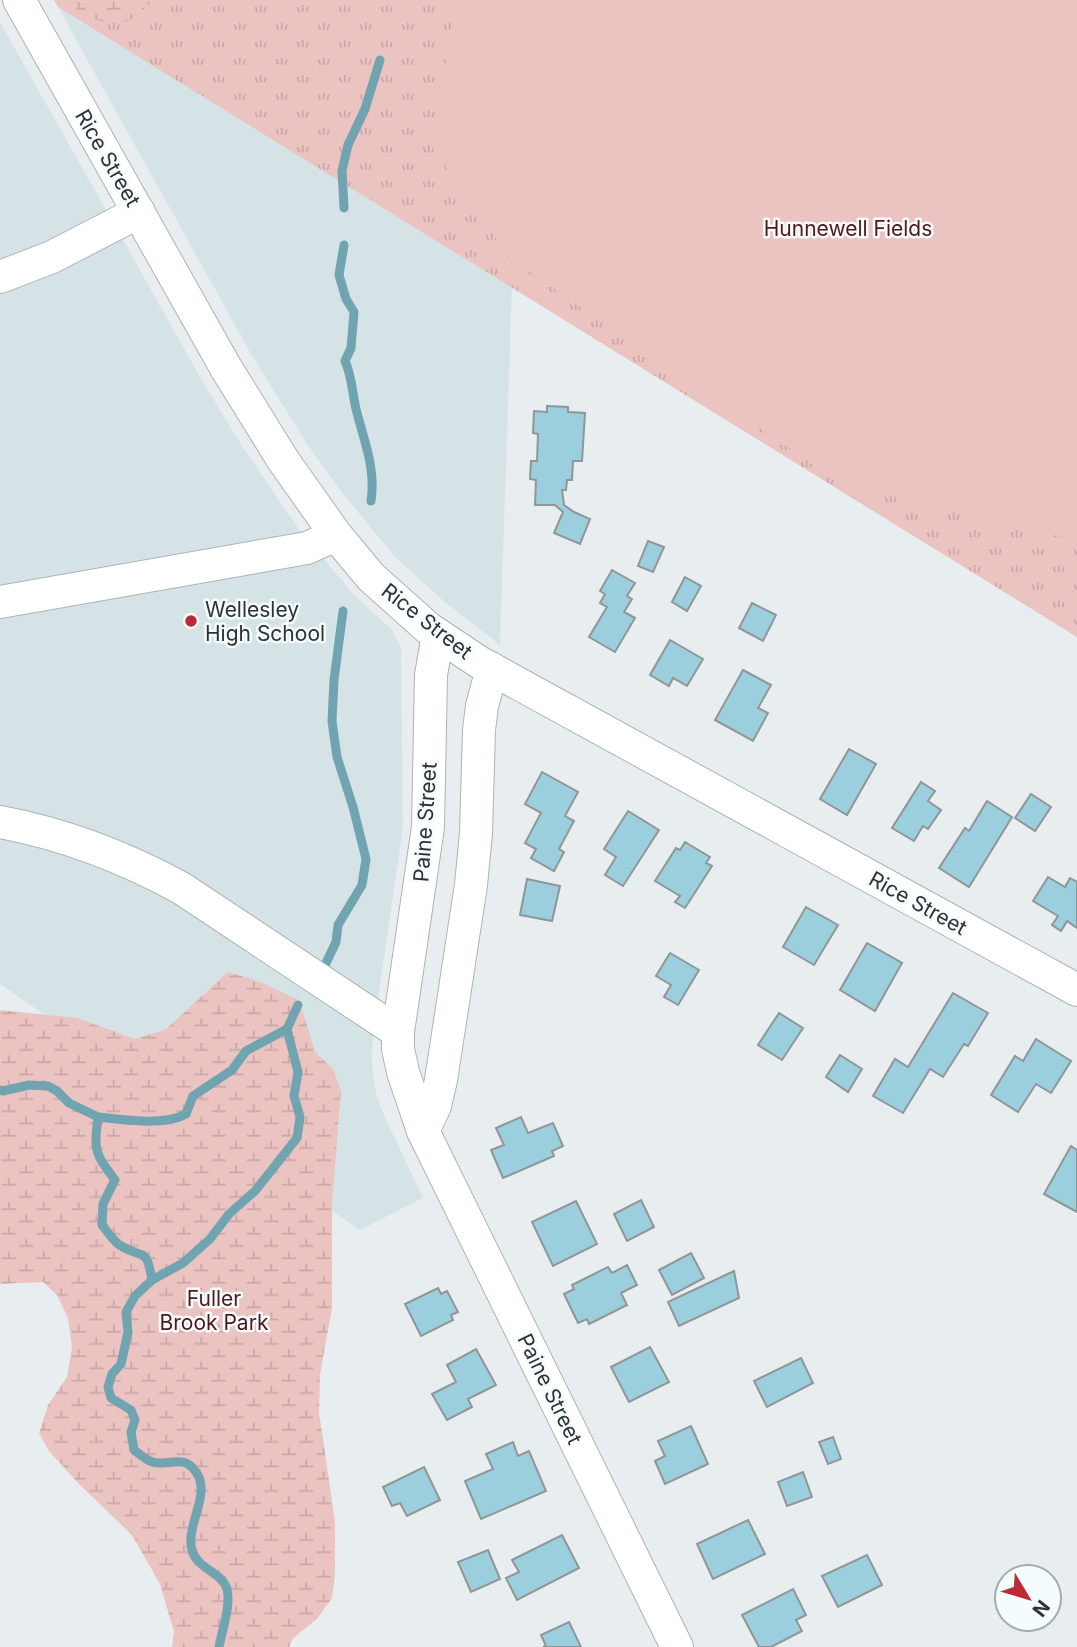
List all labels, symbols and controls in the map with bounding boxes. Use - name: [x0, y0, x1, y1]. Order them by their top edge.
- street label: Rice Street: [70, 105, 146, 211]
- park label: Hunnewell Fields: [764, 216, 932, 241]
- street label: Rice Street: [377, 578, 477, 664]
- place label: Wellesley High School: [205, 597, 325, 646]
- marker: Wellesley High School: [183, 613, 199, 629]
- street label: Paine Street: [408, 761, 442, 883]
- street label: Rice Street: [865, 866, 971, 940]
- park label: Fuller Brook Park: [160, 1286, 269, 1335]
- street label: Paine Street: [512, 1330, 588, 1449]
- north arrow: [993, 1563, 1063, 1633]
- text: N: [1027, 1595, 1055, 1621]

